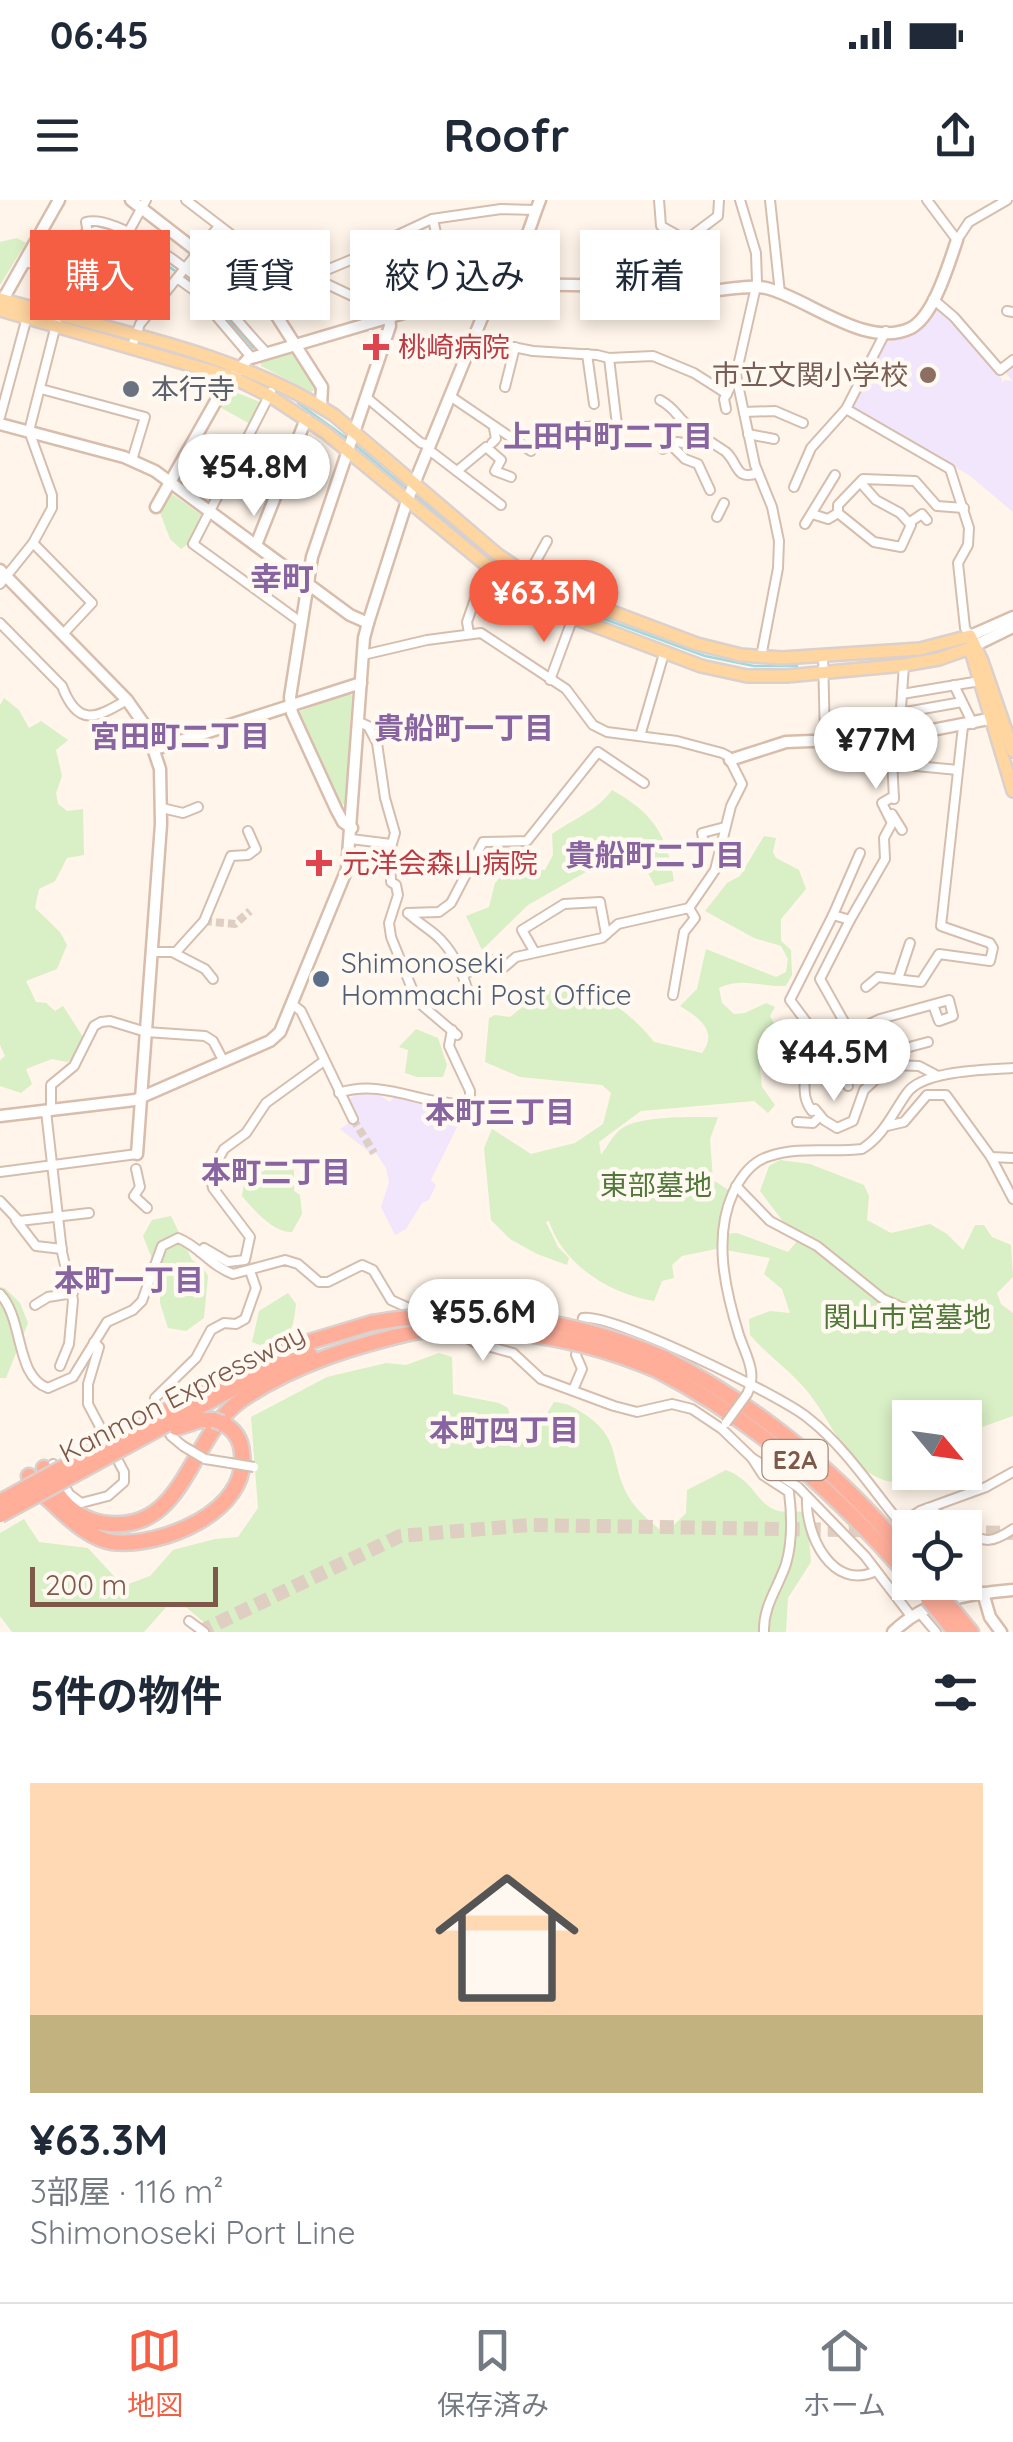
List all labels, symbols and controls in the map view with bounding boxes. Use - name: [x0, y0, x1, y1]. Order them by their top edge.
- text: 06:45: [50, 11, 149, 59]
- text: Roofr: [443, 107, 570, 163]
- icon: menu: [30, 108, 85, 163]
- icon: share: [928, 108, 983, 163]
- chip: 購入: [30, 230, 170, 320]
- chip: 賃貸: [190, 230, 330, 320]
- chip: 絞り込み: [350, 230, 560, 320]
- chip: 新着: [580, 230, 720, 320]
- place label: 桃崎病院: [398, 329, 510, 364]
- marker: 桃崎病院: [363, 334, 389, 360]
- place label: 市立文関小学校: [712, 357, 908, 392]
- marker: 市立文関小学校: [917, 364, 939, 386]
- place label: 本行寺: [151, 371, 235, 406]
- marker: 本行寺: [120, 378, 142, 400]
- district label: 上田中町二丁目: [503, 417, 713, 455]
- pin: ¥54.8M: [173, 434, 335, 519]
- text: ¥54.8M: [200, 446, 308, 486]
- district label: 幸町: [250, 558, 314, 598]
- pin: ¥63.3M: [463, 560, 625, 645]
- text: ¥63.3M: [491, 572, 597, 612]
- pin: ¥77M: [817, 707, 935, 792]
- district label: 貴船町一丁目: [374, 709, 554, 747]
- district label: 宮田町二丁目: [90, 717, 270, 755]
- text: ¥77M: [836, 719, 916, 759]
- district label: 貴船町二丁目: [565, 836, 745, 874]
- place label: 元洋会森山病院: [342, 845, 538, 880]
- marker: 元洋会森山病院: [306, 850, 332, 876]
- place label: Shimonoseki Hommachi Post Office: [341, 945, 632, 1012]
- marker: Shimonoseki Hommachi Post Office: [310, 968, 332, 990]
- pin: ¥44.5M: [753, 1019, 915, 1104]
- text: ¥44.5M: [779, 1031, 889, 1071]
- district label: 本町三丁目: [425, 1093, 575, 1131]
- district label: 本町二丁目: [201, 1153, 351, 1191]
- park label: 東部墓地: [600, 1167, 712, 1202]
- district label: 本町一丁目: [54, 1261, 204, 1299]
- pin: ¥55.6M: [402, 1279, 564, 1364]
- text: ¥55.6M: [430, 1291, 536, 1331]
- park label: 関山市営墓地: [823, 1299, 991, 1334]
- street label: Kanmon Expressway: [53, 1315, 310, 1470]
- north arrow: [892, 1400, 982, 1490]
- map controls: [892, 1400, 982, 1600]
- district label: 本町四丁目: [429, 1411, 579, 1449]
- road number: E2A: [762, 1440, 828, 1480]
- button: locate: [892, 1510, 982, 1600]
- scale bar: [30, 1562, 218, 1606]
- text: 200 m: [45, 1567, 127, 1602]
- icon: filters: [928, 1665, 983, 1720]
- text: 5件の物件: [30, 1669, 222, 1722]
- icon: home: [417, 1848, 597, 2028]
- text: ¥63.3M: [30, 2113, 168, 2166]
- text: 3部屋 · 116 m²: [30, 2171, 223, 2211]
- text: Shimonoseki Port Line: [30, 2212, 356, 2252]
- tab: 地図: [127, 2323, 183, 2423]
- tab: 保存済み: [437, 2323, 549, 2423]
- tab: ホーム: [803, 2323, 886, 2423]

